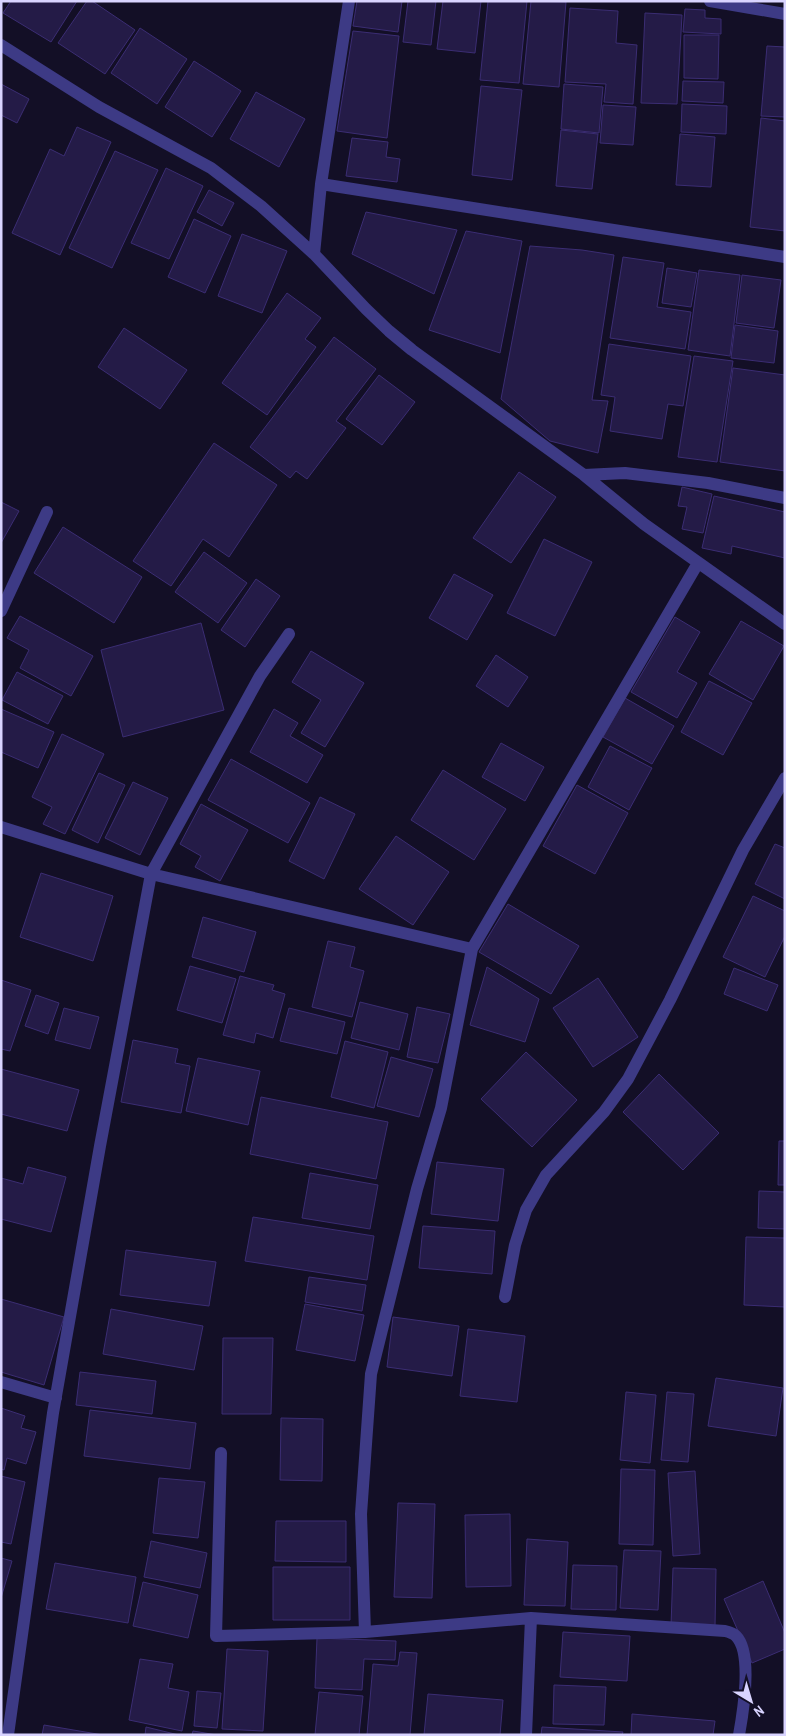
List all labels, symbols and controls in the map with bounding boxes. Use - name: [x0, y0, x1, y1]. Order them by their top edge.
- north arrow: [726, 1676, 776, 1726]
- text: N: [750, 1702, 768, 1721]

